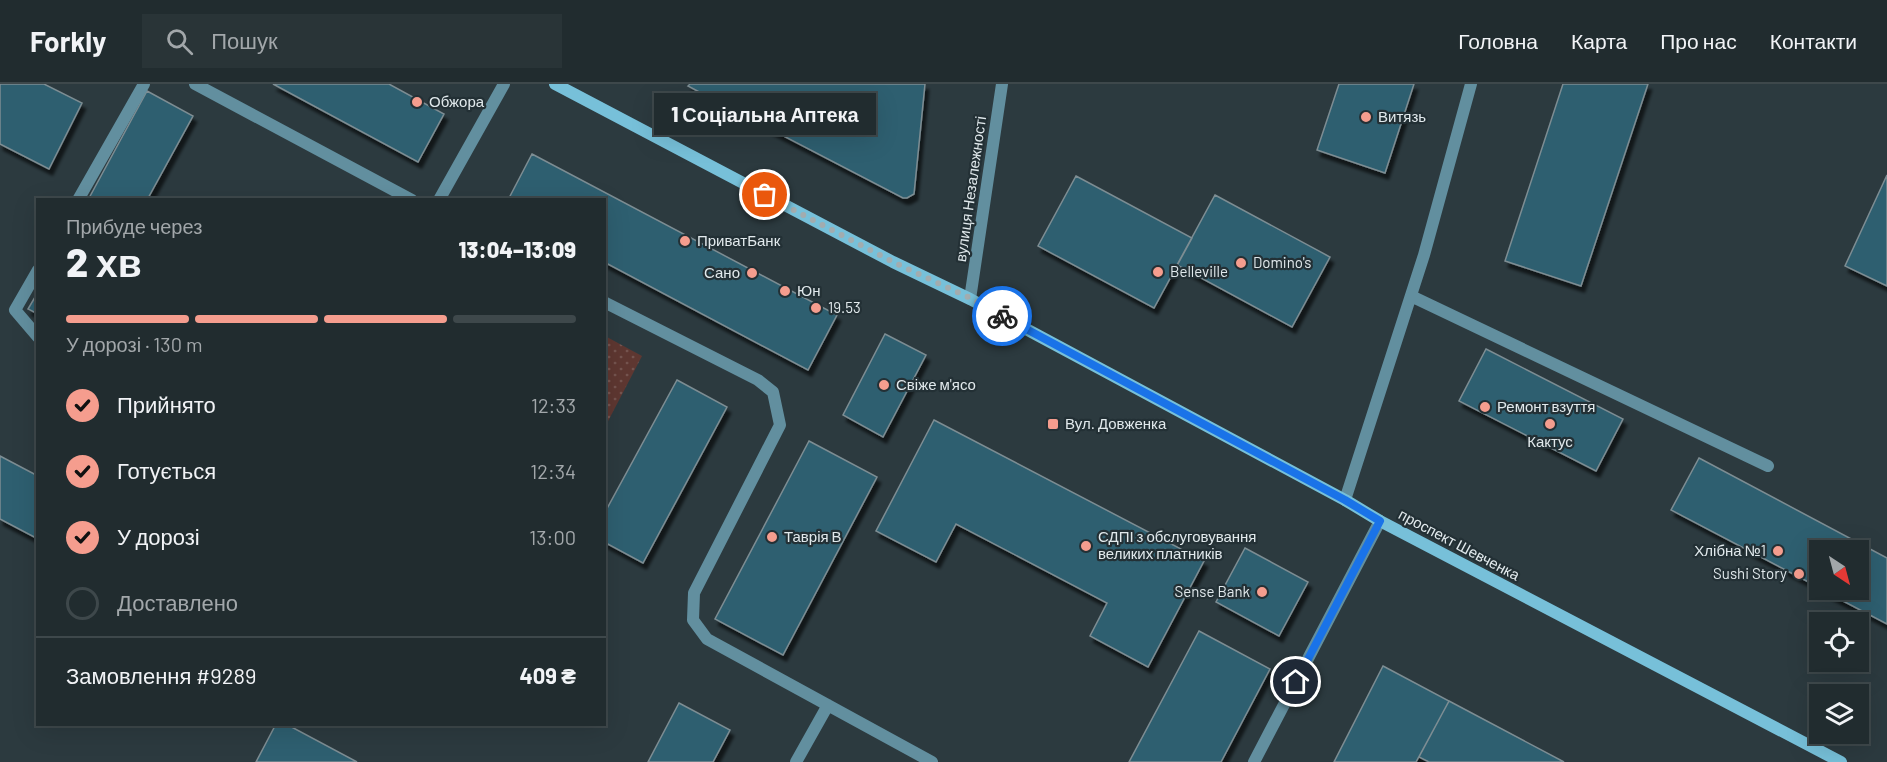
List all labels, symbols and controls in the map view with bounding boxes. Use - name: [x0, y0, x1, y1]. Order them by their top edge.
- search box: [142, 14, 562, 68]
- text: Forkly: [30, 24, 106, 58]
- icon: search: [163, 25, 196, 58]
- text: Пошук: [211, 27, 278, 53]
- text: Головна: [1458, 28, 1538, 53]
- text: Карта: [1571, 28, 1627, 53]
- text: Про нас: [1660, 28, 1737, 53]
- text: Контакти: [1770, 28, 1857, 53]
- place label: Обжора: [429, 92, 485, 110]
- callout: 1 Соціальна Аптека: [654, 93, 876, 135]
- marker: Обжора: [410, 95, 424, 109]
- text: 1 Соціальна Аптека: [671, 102, 859, 126]
- place label: Витязь: [1378, 107, 1426, 125]
- marker: Витязь: [1359, 110, 1373, 124]
- street label: вулиця Незалежності: [951, 115, 989, 263]
- pin: [739, 169, 790, 220]
- icon: bag: [748, 178, 781, 211]
- text: Прибуде через: [66, 214, 202, 238]
- place label: ПриватБанк: [697, 231, 781, 249]
- marker: ПриватБанк: [678, 234, 692, 248]
- text: 13:04–13:09: [459, 236, 576, 262]
- text: 2 хв: [66, 238, 142, 285]
- place label: Domino's: [1253, 253, 1311, 271]
- marker: Domino's: [1234, 256, 1248, 270]
- place label: Belleville: [1170, 262, 1228, 280]
- place label: Сано: [704, 263, 740, 281]
- marker: Belleville: [1151, 265, 1165, 279]
- marker: Сано: [745, 266, 759, 280]
- place label: Юн: [797, 281, 820, 299]
- marker: Юн: [778, 284, 792, 298]
- courier: [972, 286, 1032, 346]
- place label: 19.53: [828, 298, 861, 316]
- icon: bike: [986, 300, 1019, 333]
- marker: 19.53: [809, 301, 823, 315]
- text: У дорозі · 130 m: [66, 332, 202, 356]
- place label: Свіже м'ясо: [896, 375, 976, 393]
- marker: Свіже м'ясо: [877, 378, 891, 392]
- icon: check: [66, 389, 99, 422]
- text: Прийнято: [117, 391, 216, 417]
- text: 12:33: [531, 393, 576, 417]
- place label: Ремонт взуття: [1497, 397, 1595, 415]
- marker: Ремонт взуття: [1478, 400, 1492, 414]
- place label: Вул. Довженка: [1065, 414, 1167, 432]
- marker: Вул. Довженка: [1046, 417, 1060, 431]
- marker: Кактус: [1543, 417, 1557, 431]
- place label: Кактус: [1527, 432, 1573, 450]
- icon: check: [66, 455, 99, 488]
- text: Готується: [117, 457, 216, 483]
- text: 12:34: [530, 459, 576, 483]
- street label: проспект Шевченка: [1396, 505, 1524, 584]
- icon: check: [66, 521, 99, 554]
- text: У дорозі: [117, 523, 200, 549]
- text: 13:00: [529, 525, 576, 549]
- place label: Таврія В: [784, 527, 842, 545]
- place label: СДПІ з обслуговування великих платників: [1098, 527, 1256, 562]
- marker: Таврія В: [765, 530, 779, 544]
- marker: СДПІ з обслуговування великих платників: [1079, 539, 1093, 553]
- north arrow: [1809, 540, 1869, 600]
- map controls: [1809, 540, 1869, 744]
- place label: Хлібна №1: [1694, 541, 1766, 559]
- marker: Хлібна №1: [1771, 544, 1785, 558]
- place label: Sushi Story: [1713, 564, 1787, 582]
- marker: Sushi Story: [1792, 567, 1806, 581]
- place label: Sense Bank: [1174, 582, 1250, 600]
- marker: Sense Bank: [1255, 585, 1269, 599]
- text: Доставлено: [117, 589, 238, 615]
- button: locate: [1809, 612, 1869, 672]
- pin: [1270, 656, 1321, 707]
- text: Замовлення #9289: [66, 662, 256, 688]
- text: 409 ₴: [519, 662, 576, 688]
- icon: home: [1279, 665, 1312, 698]
- button: layers: [1809, 684, 1869, 744]

